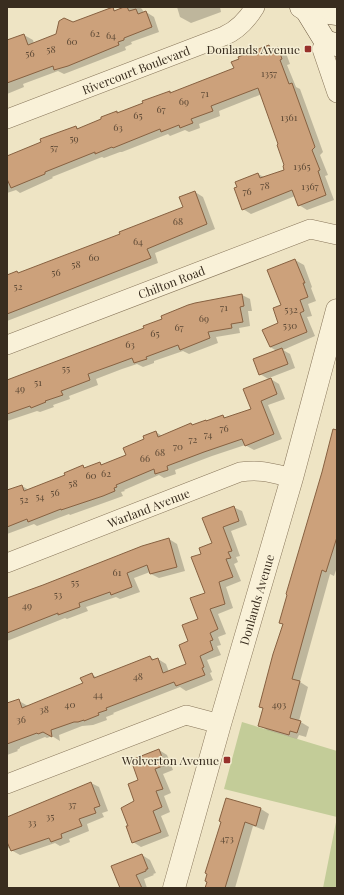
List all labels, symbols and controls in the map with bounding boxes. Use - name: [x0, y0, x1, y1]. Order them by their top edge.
- house number: 62: [90, 26, 100, 40]
- house number: 64: [106, 28, 116, 42]
- house number: 60: [66, 34, 78, 48]
- place label: Donlands Avenue: [206, 41, 300, 57]
- house number: 58: [46, 42, 56, 56]
- street label: Rivercourt Boulevard: [80, 42, 192, 98]
- marker: Donlands Avenue: [303, 44, 313, 54]
- house number: 56: [25, 46, 35, 60]
- house number: 1357: [261, 66, 277, 80]
- house number: 71: [201, 86, 209, 100]
- house number: 69: [179, 94, 189, 108]
- house number: 67: [156, 102, 166, 116]
- house number: 65: [133, 108, 143, 122]
- house number: 1361: [281, 110, 298, 124]
- house number: 63: [113, 120, 123, 134]
- house number: 59: [69, 131, 79, 145]
- house number: 57: [50, 140, 58, 154]
- house number: 1365: [293, 159, 311, 173]
- house number: 78: [260, 178, 270, 192]
- house number: 1367: [301, 179, 319, 193]
- house number: 76: [242, 184, 252, 198]
- house number: 68: [173, 214, 183, 228]
- house number: 64: [133, 234, 143, 248]
- house number: 60: [88, 250, 100, 264]
- house number: 58: [71, 257, 81, 271]
- street label: Chilton Road: [136, 262, 207, 302]
- house number: 56: [51, 265, 61, 279]
- house number: 52: [14, 279, 23, 293]
- house number: 71: [220, 300, 228, 314]
- house number: 532: [284, 302, 298, 316]
- house number: 69: [199, 311, 209, 325]
- house number: 530: [283, 318, 297, 332]
- house number: 67: [174, 320, 184, 334]
- house number: 65: [150, 326, 160, 340]
- house number: 63: [125, 337, 135, 351]
- house number: 55: [62, 361, 70, 375]
- house number: 51: [34, 375, 42, 389]
- house number: 49: [15, 381, 25, 395]
- house number: 76: [219, 421, 229, 435]
- house number: 74: [204, 427, 212, 441]
- house number: 72: [189, 432, 198, 446]
- house number: 70: [173, 439, 183, 453]
- house number: 68: [155, 445, 165, 459]
- house number: 66: [140, 451, 150, 465]
- house number: 62: [101, 466, 111, 480]
- house number: 60: [85, 468, 97, 482]
- house number: 58: [68, 476, 78, 490]
- street label: Warland Avenue: [104, 484, 192, 531]
- house number: 56: [50, 485, 60, 499]
- house number: 54: [35, 489, 45, 503]
- house number: 52: [20, 492, 29, 506]
- street label: Donlands Avenue: [236, 552, 277, 647]
- house number: 61: [113, 565, 122, 579]
- house number: 55: [71, 575, 79, 589]
- house number: 53: [54, 587, 63, 601]
- house number: 49: [22, 598, 32, 612]
- house number: 48: [133, 669, 143, 683]
- house number: 44: [93, 687, 103, 701]
- house number: 40: [65, 697, 75, 711]
- house number: 493: [272, 697, 287, 711]
- house number: 38: [39, 702, 49, 716]
- house number: 36: [16, 712, 26, 726]
- place label: Wolverton Avenue: [121, 752, 219, 768]
- marker: Wolverton Avenue: [222, 755, 232, 765]
- house number: 37: [68, 797, 76, 811]
- house number: 35: [46, 809, 54, 823]
- house number: 33: [27, 815, 37, 829]
- house number: 473: [220, 831, 234, 845]

